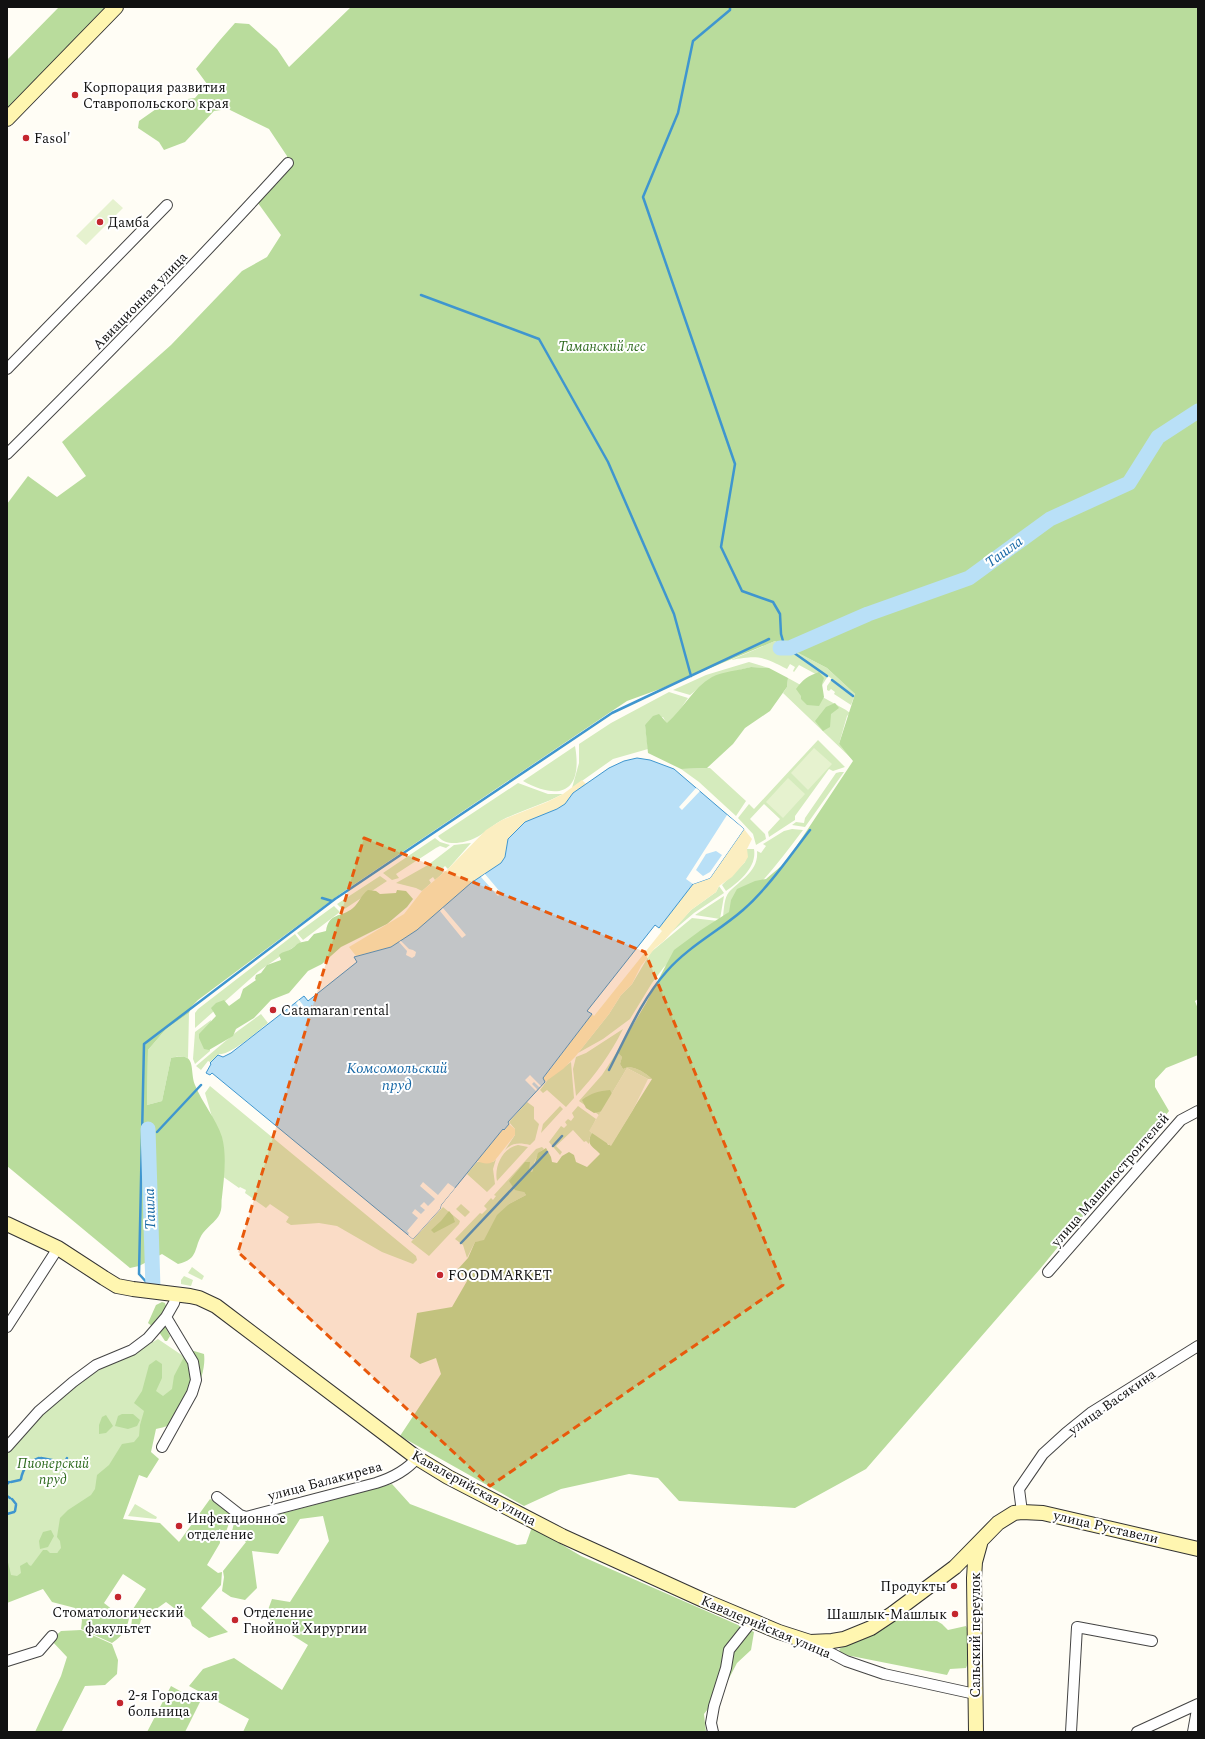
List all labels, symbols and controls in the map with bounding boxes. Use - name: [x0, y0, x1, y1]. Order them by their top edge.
- place label: Корпорация развития Ставропольского края: [83, 77, 229, 114]
- marker: Корпорация развития Ставропольского края: [70, 90, 80, 100]
- place label: Fasol': [34, 128, 70, 149]
- marker: Fasol': [21, 133, 31, 143]
- place label: Дамба: [108, 212, 149, 233]
- marker: Дамба: [95, 217, 105, 227]
- street label: Авиационная улица: [88, 247, 193, 355]
- park label: Таманский лес: [558, 336, 646, 357]
- water label: Ташла: [980, 530, 1028, 574]
- place label: Catamaran rental: [281, 1000, 389, 1021]
- marker: Catamaran rental: [268, 1005, 278, 1015]
- water label: Комсомольский пруд: [347, 1057, 448, 1097]
- street label: улица Машиностроителей: [1045, 1109, 1174, 1252]
- water label: Ташла: [138, 1187, 162, 1230]
- place label: FOODMARKET: [448, 1265, 552, 1286]
- marker: FOODMARKET: [435, 1270, 445, 1280]
- street label: улица Васякина: [1063, 1364, 1160, 1441]
- street label: Кавалерийская улица: [408, 1445, 540, 1531]
- park label: Пионерский пруд: [17, 1453, 90, 1490]
- street label: улица Балакирева: [265, 1456, 384, 1507]
- street label: улица Руставели: [1050, 1504, 1161, 1549]
- place label: Инфекционное отделение: [187, 1508, 286, 1545]
- marker: Инфекционное отделение: [174, 1521, 184, 1531]
- street label: Сальский переулок: [965, 1572, 986, 1698]
- place label: Продукты: [880, 1576, 946, 1597]
- marker: Продукты: [949, 1581, 959, 1591]
- street label: Кавалерийская улица: [698, 1590, 835, 1664]
- marker: Стоматологический факультет: [113, 1592, 123, 1602]
- place label: Стоматологический факультет: [52, 1602, 184, 1639]
- place label: Отделение Гнойной Хирургии: [243, 1602, 367, 1639]
- place label: Шашлык-Машлык: [827, 1604, 947, 1625]
- marker: Шашлык-Машлык: [950, 1609, 960, 1619]
- marker: Отделение Гнойной Хирургии: [230, 1615, 240, 1625]
- place label: 2-я Городская больница: [128, 1685, 218, 1722]
- marker: 2-я Городская больница: [115, 1698, 125, 1708]

